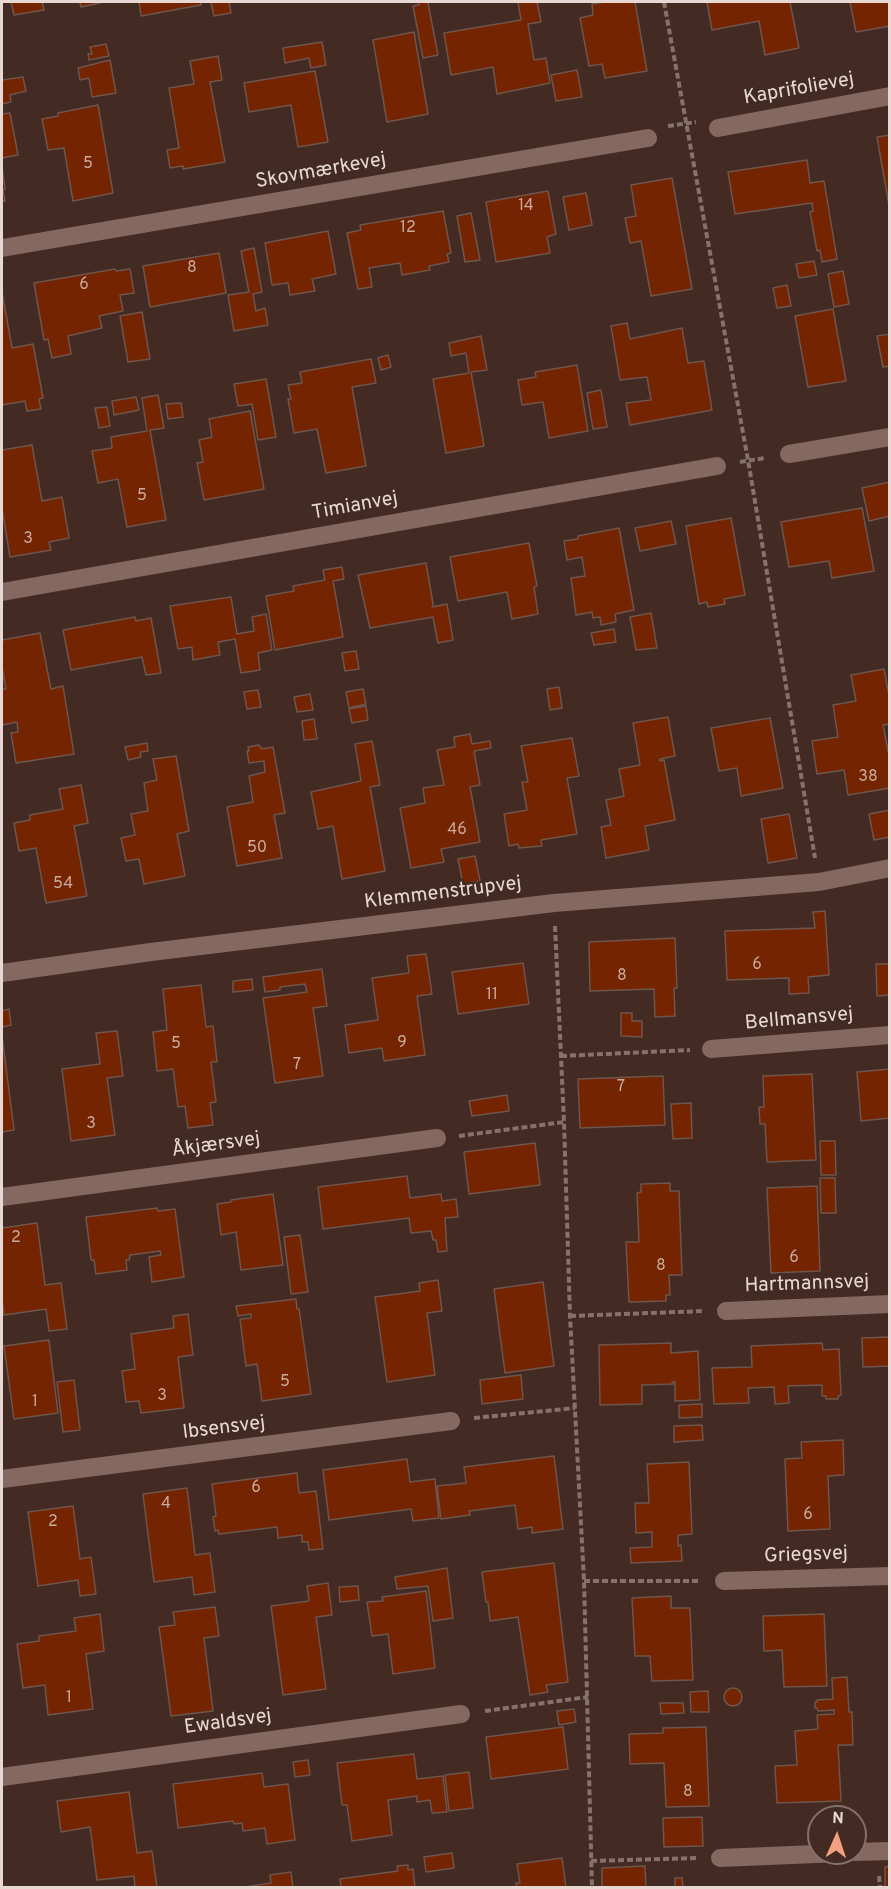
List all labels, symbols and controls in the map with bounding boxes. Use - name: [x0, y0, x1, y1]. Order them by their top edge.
- street label: Kaprifolievej: [742, 68, 856, 112]
- street label: Skovmærkevej: [254, 149, 388, 195]
- house number: 5: [83, 155, 93, 175]
- house number: 14: [518, 197, 534, 217]
- house number: 12: [400, 219, 416, 239]
- house number: 8: [187, 259, 197, 279]
- house number: 6: [79, 276, 89, 296]
- house number: 5: [137, 487, 147, 507]
- street label: Timianvej: [310, 488, 400, 526]
- house number: 3: [23, 530, 33, 550]
- house number: 38: [858, 768, 878, 788]
- house number: 46: [447, 821, 467, 841]
- house number: 50: [247, 839, 267, 859]
- street label: Klemmenstrupvej: [363, 872, 523, 916]
- house number: 54: [53, 875, 73, 895]
- house number: 6: [752, 956, 762, 976]
- house number: 8: [617, 967, 627, 987]
- house number: 11: [486, 986, 498, 1006]
- street label: Bellmansvej: [744, 1003, 854, 1037]
- house number: 9: [397, 1034, 407, 1054]
- house number: 5: [171, 1035, 181, 1055]
- house number: 7: [293, 1056, 301, 1076]
- house number: 7: [617, 1078, 625, 1098]
- house number: 3: [86, 1115, 96, 1135]
- street label: Åkjærsvej: [170, 1128, 262, 1164]
- house number: 2: [11, 1229, 21, 1249]
- house number: 6: [789, 1249, 799, 1269]
- house number: 8: [656, 1257, 666, 1277]
- street label: Hartmannsvej: [744, 1271, 870, 1299]
- house number: 5: [280, 1373, 290, 1393]
- house number: 3: [157, 1387, 167, 1407]
- house number: 1: [32, 1393, 38, 1413]
- street label: Ibsensvej: [181, 1412, 267, 1446]
- house number: 6: [251, 1479, 261, 1499]
- house number: 4: [161, 1495, 171, 1515]
- house number: 6: [803, 1506, 813, 1526]
- house number: 2: [48, 1513, 58, 1533]
- street label: Griegsvej: [764, 1543, 848, 1569]
- house number: 1: [66, 1689, 72, 1709]
- street label: Ewaldsvej: [183, 1705, 273, 1741]
- house number: 8: [683, 1783, 693, 1803]
- north arrow: [807, 1805, 867, 1865]
- text: N: [832, 1809, 844, 1829]

